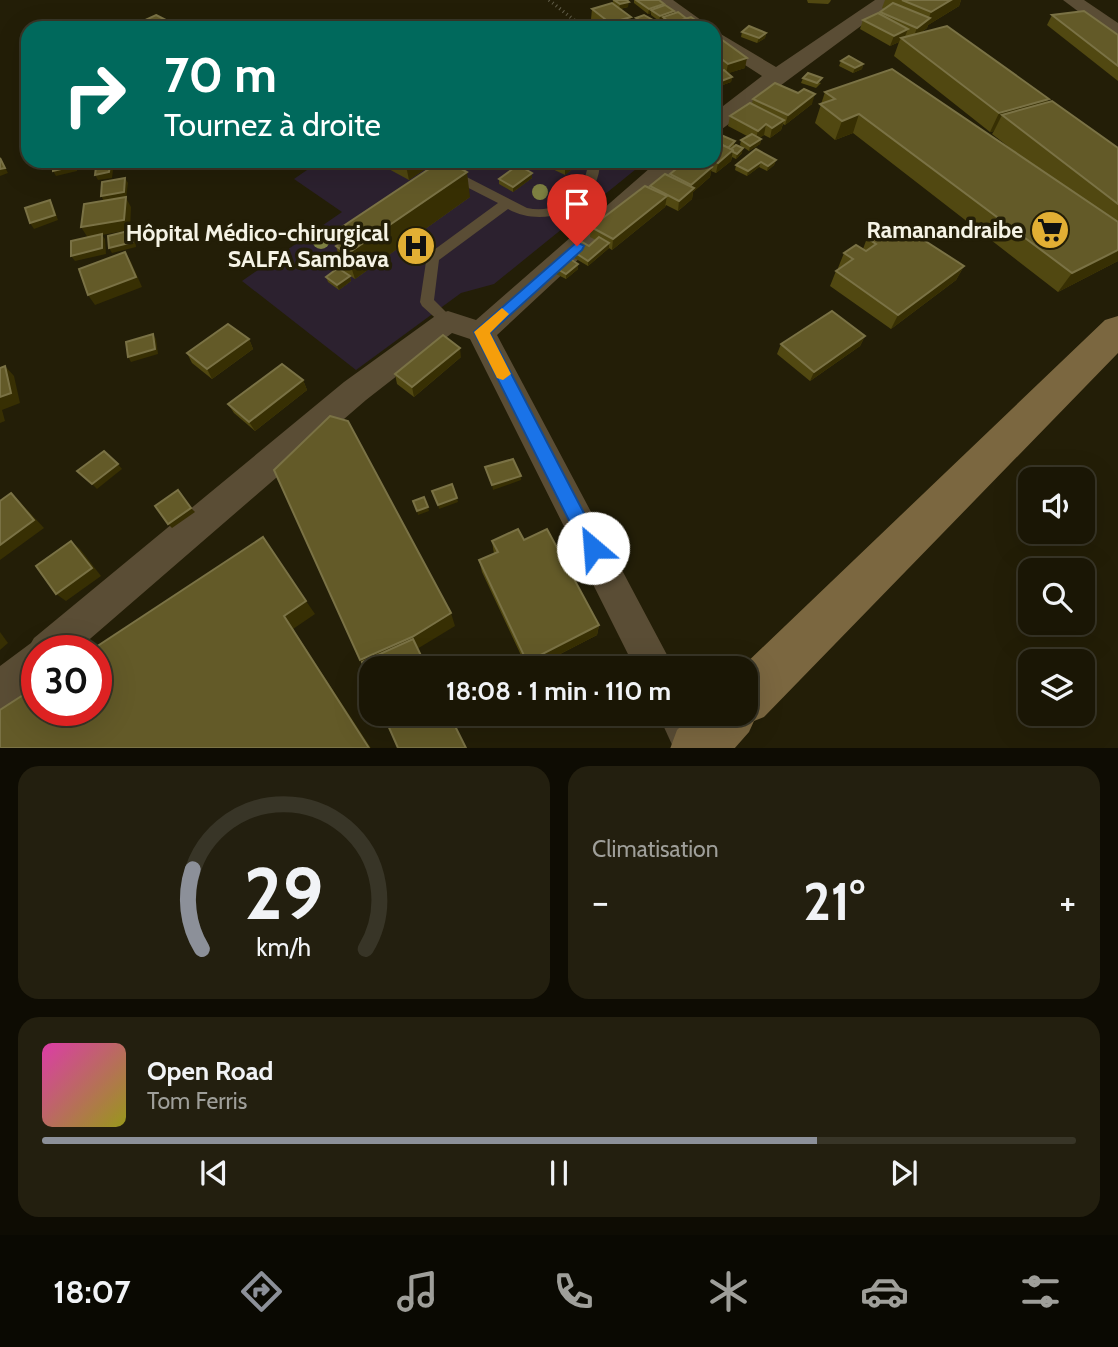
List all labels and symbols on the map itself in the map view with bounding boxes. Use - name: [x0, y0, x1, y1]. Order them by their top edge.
- pin: [547, 174, 607, 246]
- supermarket icon: Ramanandraibe: [1029, 209, 1071, 251]
- place label: Ramanandraibe: [866, 216, 1023, 244]
- place label: Hôpital Médico-chirurgical SALFA Sambava: [126, 219, 390, 273]
- hospital icon: Hôpital Médico-chirurgical SALFA Sambava: [395, 225, 437, 267]
- position arrow: [556, 511, 630, 585]
- speed limit sign: 30: [21, 635, 112, 726]

